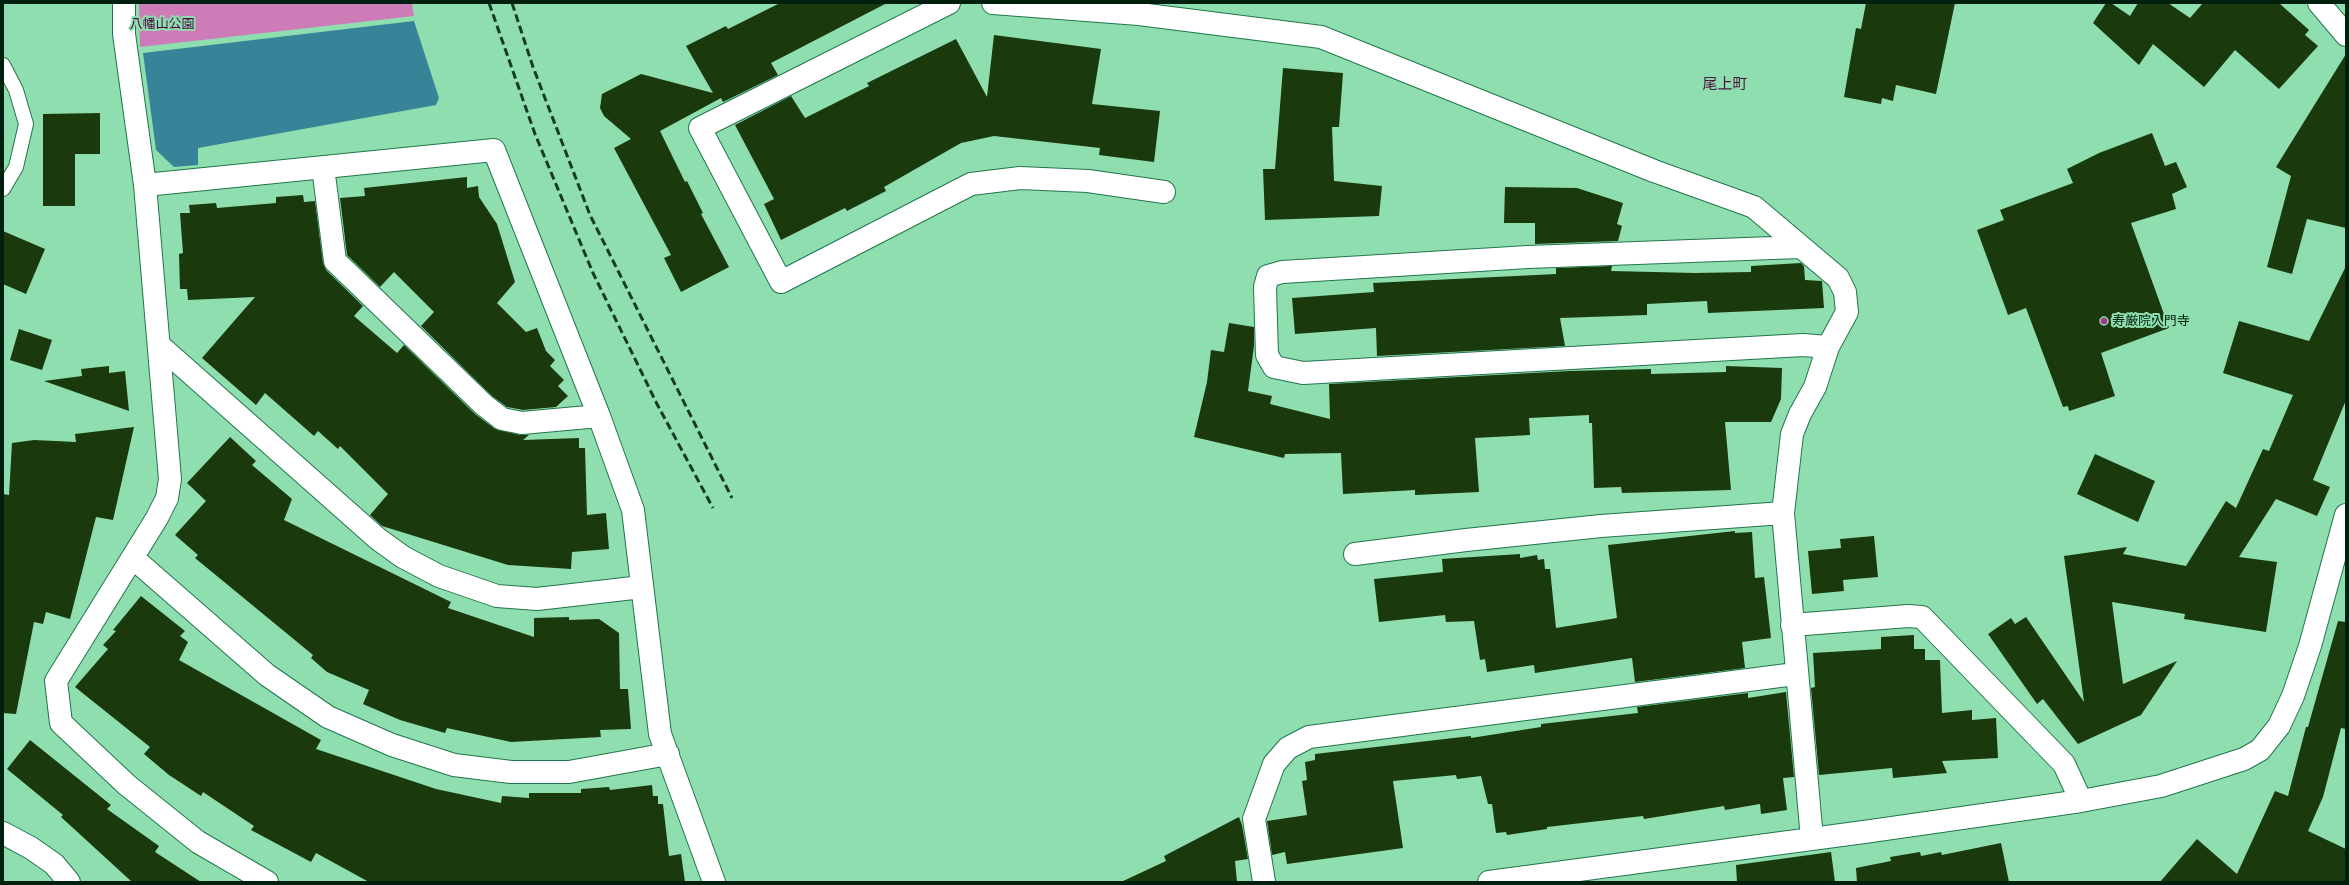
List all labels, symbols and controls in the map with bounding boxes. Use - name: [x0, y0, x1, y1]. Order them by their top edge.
- park label: 八幡山公園: [130, 16, 194, 32]
- district label: 尾上町: [1703, 76, 1747, 94]
- place label: 寿厳院入門寺: [2112, 313, 2190, 329]
- marker: 寿厳院入門寺: [2099, 316, 2109, 326]

